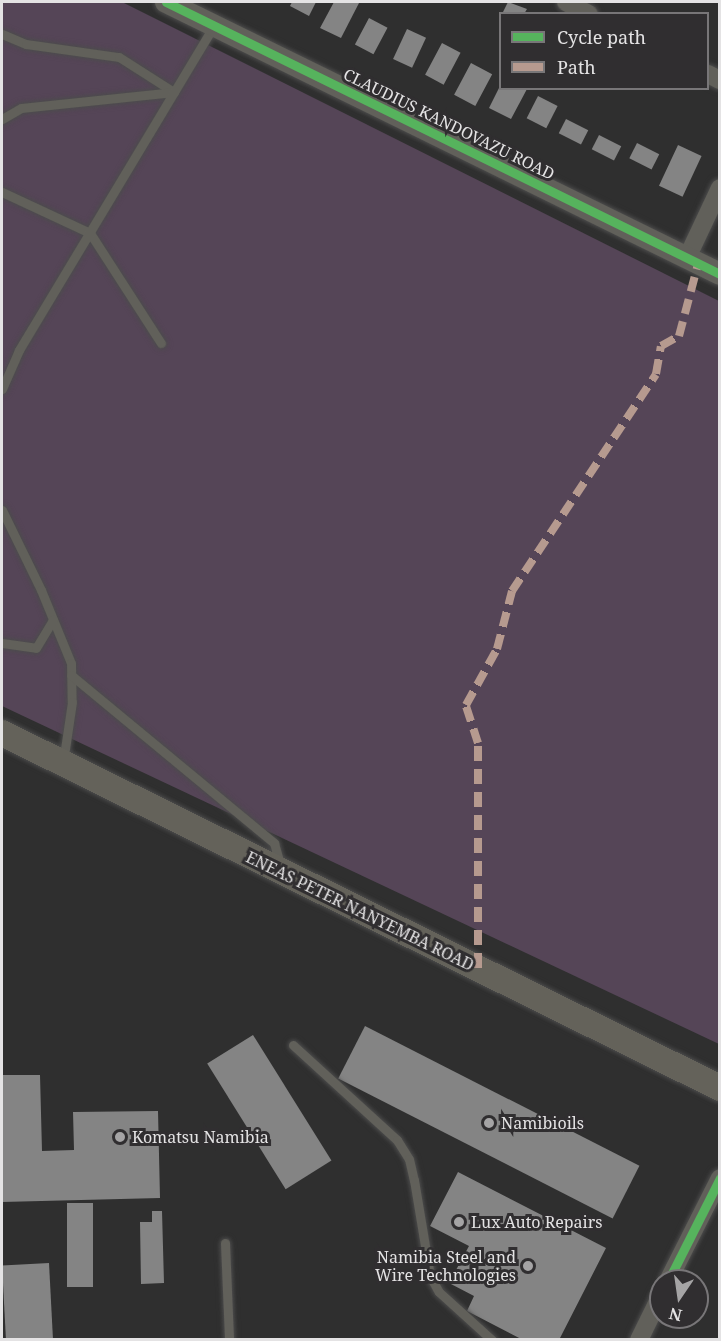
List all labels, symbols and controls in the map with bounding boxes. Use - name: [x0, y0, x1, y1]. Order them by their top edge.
- legend: [499, 12, 709, 90]
- text: Cycle path: [557, 25, 646, 49]
- text: Path: [557, 55, 596, 79]
- street label: CLAUDIUS KANDOVAZU ROAD: [340, 64, 558, 184]
- street label: ENEAS PETER NANYEMBA ROAD: [243, 847, 477, 975]
- place label: Namibioils: [501, 1113, 584, 1133]
- marker: Namibioils: [482, 1116, 496, 1130]
- place label: Komatsu Namibia: [132, 1127, 269, 1147]
- marker: Komatsu Namibia: [113, 1130, 127, 1144]
- place label: Lux Auto Repairs: [471, 1212, 602, 1232]
- marker: Lux Auto Repairs: [452, 1215, 466, 1229]
- place label: Namibia Steel and Wire Technologies: [375, 1247, 516, 1285]
- marker: Namibia Steel and Wire Technologies: [521, 1259, 535, 1273]
- north arrow: [649, 1269, 709, 1329]
- text: N: [667, 1302, 684, 1327]

